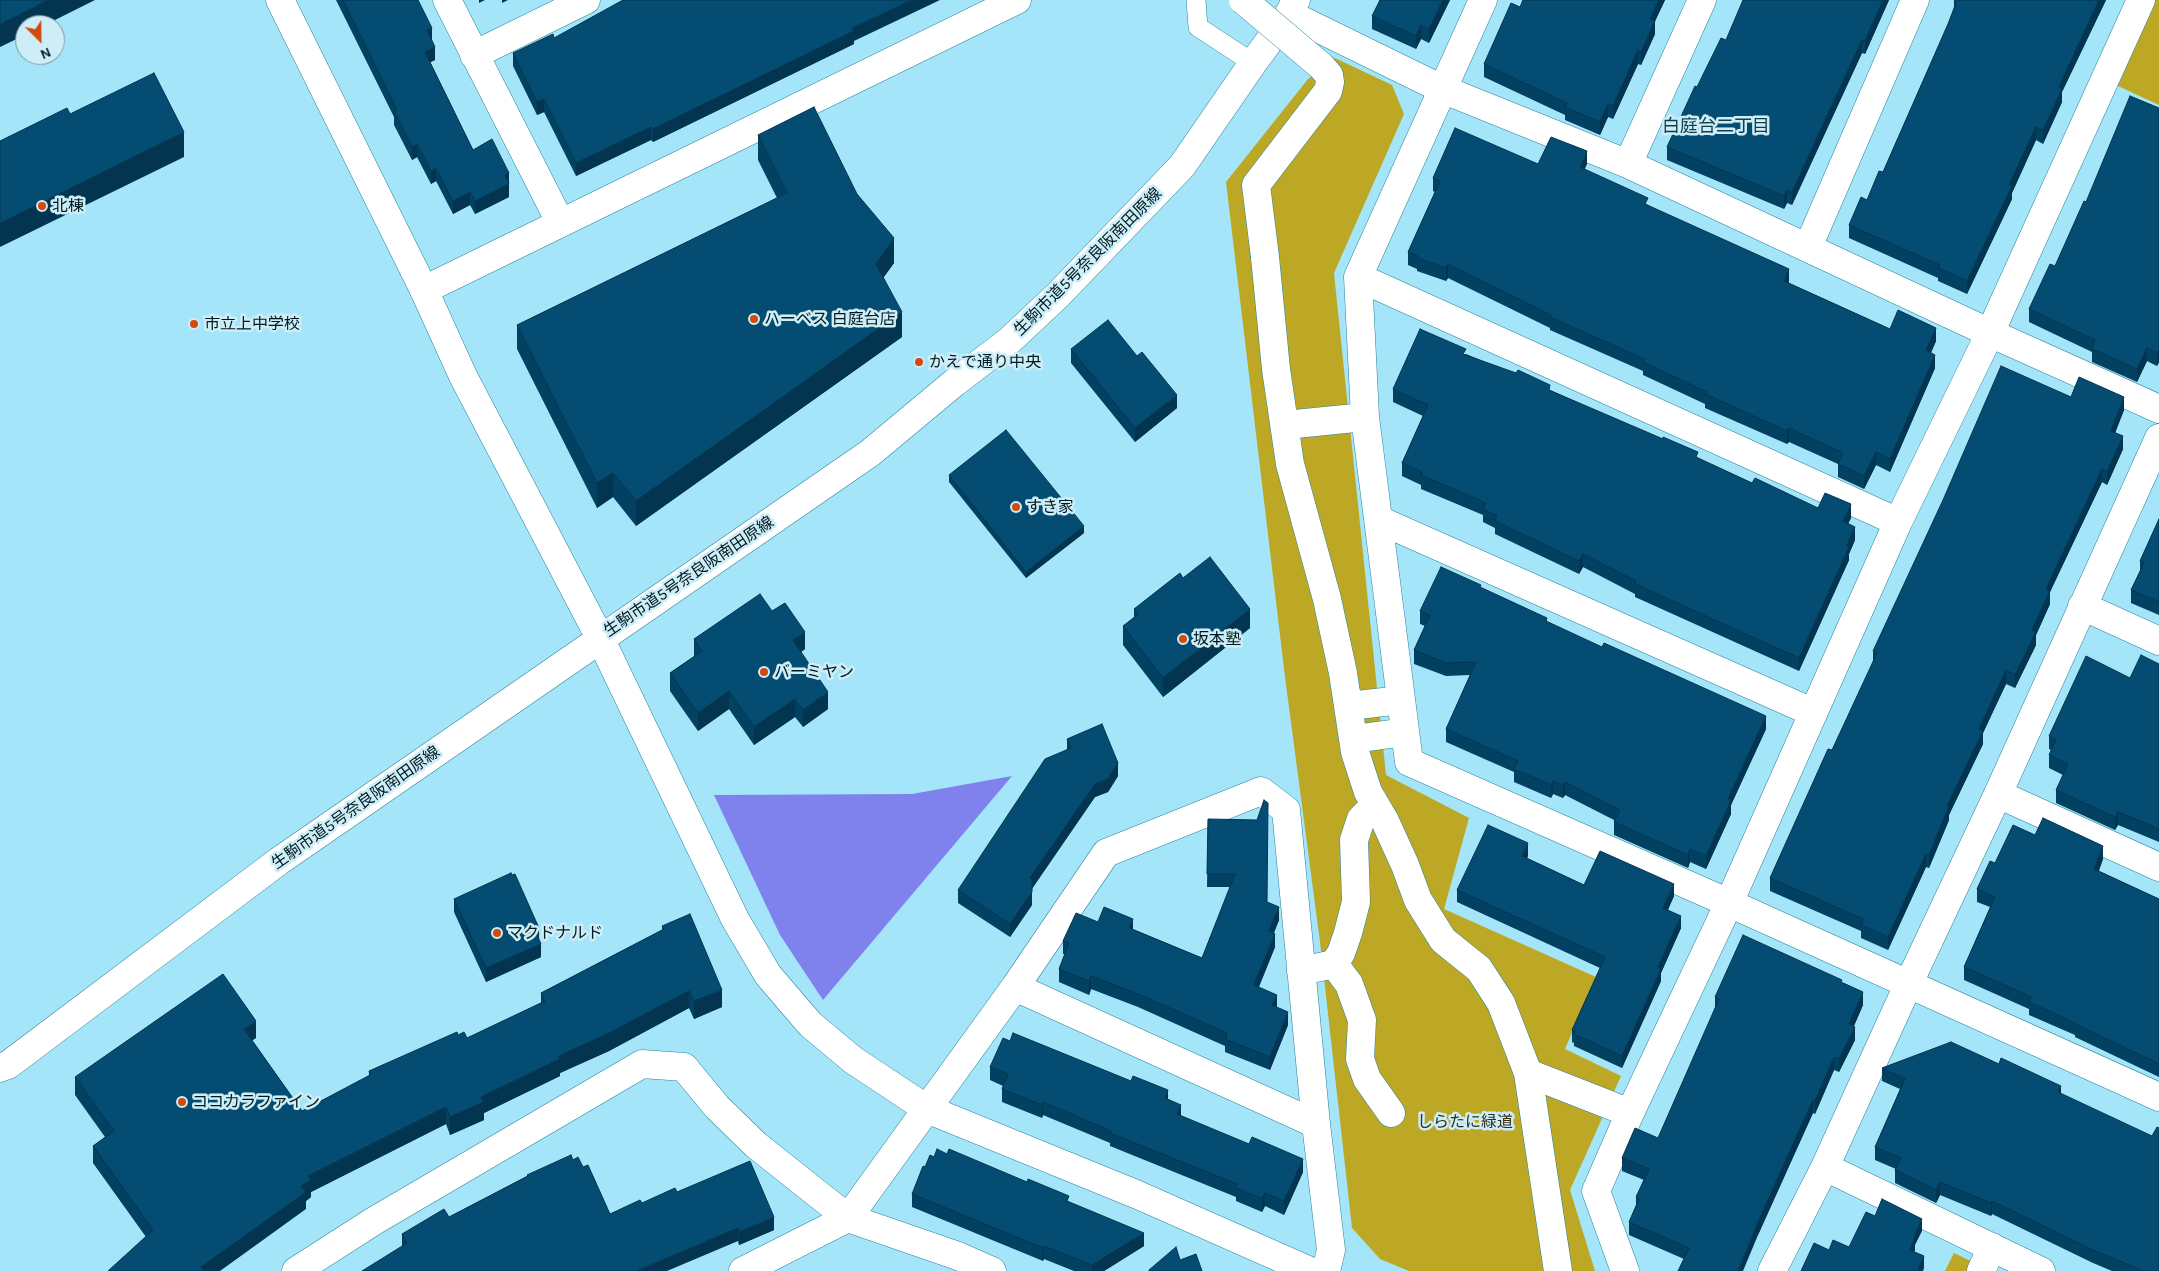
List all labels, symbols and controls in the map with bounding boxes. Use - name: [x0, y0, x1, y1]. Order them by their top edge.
- north arrow: [15, 15, 65, 65]
- text: N: [38, 44, 54, 63]
- district label: 白庭台二丁目: [1662, 116, 1770, 138]
- street label: 生駒市道5号奈良阪南田原線: [1010, 184, 1166, 340]
- place label: 北棟: [52, 196, 84, 216]
- marker: 北棟: [36, 200, 48, 212]
- place label: ハーベス 白庭台店: [764, 309, 896, 329]
- marker: ハーベス 白庭台店: [748, 313, 760, 325]
- place label: 市立上中学校: [204, 314, 300, 334]
- marker: 市立上中学校: [188, 318, 200, 330]
- place label: かえで通り中央: [929, 352, 1041, 372]
- marker: かえで通り中央: [913, 356, 925, 368]
- place label: すき家: [1026, 497, 1074, 517]
- marker: すき家: [1010, 501, 1022, 513]
- street label: 生駒市道5号奈良阪南田原線: [600, 513, 778, 641]
- place label: 坂本塾: [1193, 629, 1241, 649]
- marker: 坂本塾: [1177, 633, 1189, 645]
- place label: バーミヤン: [774, 662, 854, 682]
- marker: バーミヤン: [758, 666, 770, 678]
- street label: 生駒市道5号奈良阪南田原線: [268, 742, 444, 874]
- place label: マクドナルド: [507, 923, 603, 943]
- marker: マクドナルド: [491, 927, 503, 939]
- place label: ココカラファイン: [192, 1092, 320, 1112]
- marker: ココカラファイン: [176, 1096, 188, 1108]
- park label: しらたに緑道: [1417, 1112, 1513, 1132]

